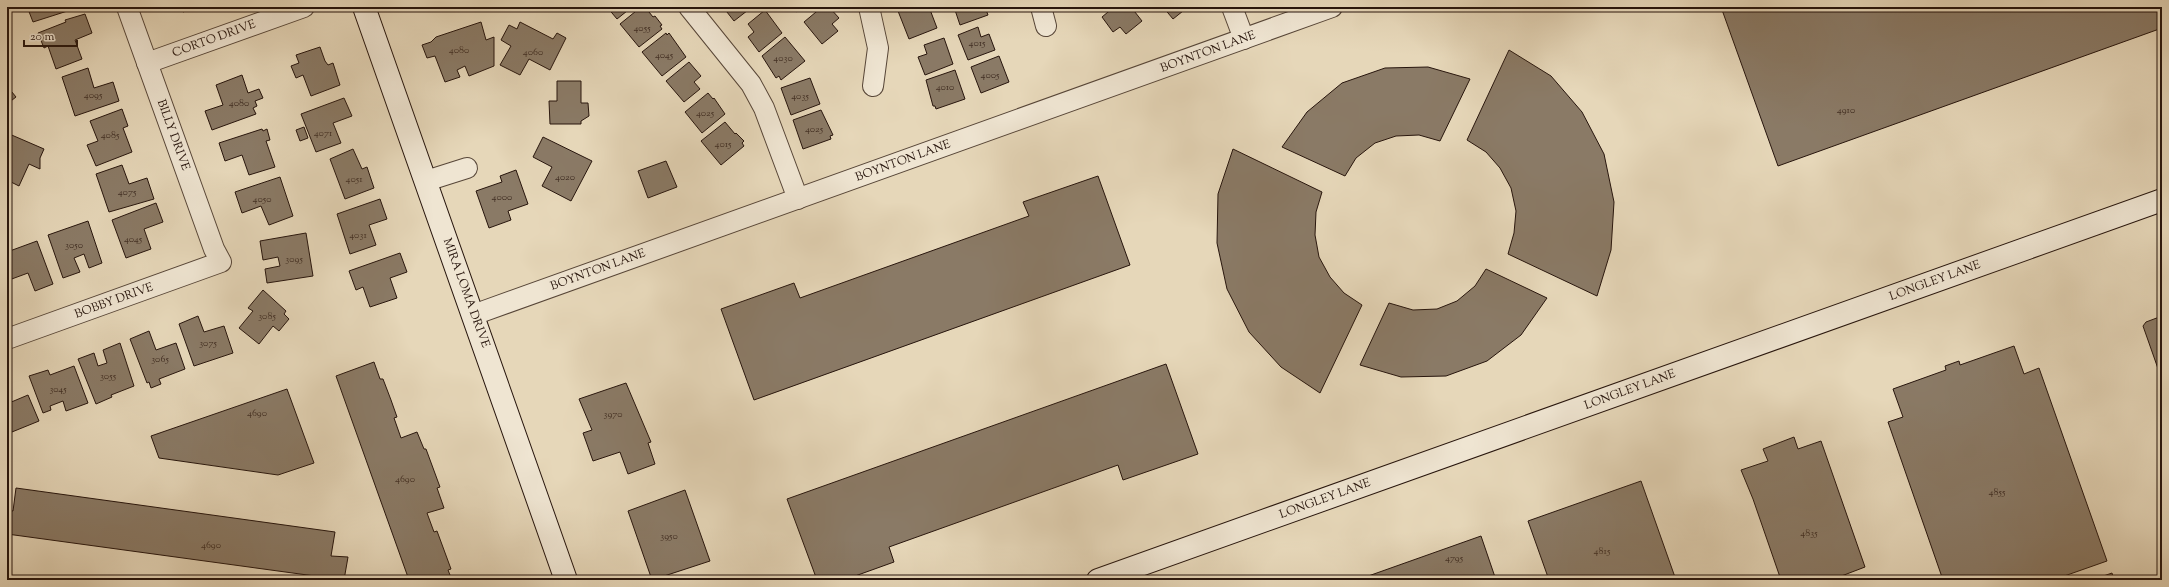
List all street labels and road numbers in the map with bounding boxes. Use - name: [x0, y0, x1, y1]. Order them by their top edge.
- street label: CORTO DRIVE: [170, 15, 259, 62]
- street label: BOYNTON LANE: [1158, 26, 1259, 78]
- street label: BILLY DRIVE: [152, 97, 194, 174]
- street label: BOYNTON LANE: [853, 135, 954, 187]
- street label: MIRA LOMA DRIVE: [438, 236, 494, 351]
- street label: BOYNTON LANE: [548, 244, 649, 296]
- street label: LONGLEY LANE: [1887, 256, 1984, 306]
- street label: BOBBY DRIVE: [72, 278, 157, 324]
- street label: LONGLEY LANE: [1582, 365, 1679, 415]
- street label: LONGLEY LANE: [1277, 474, 1374, 524]

